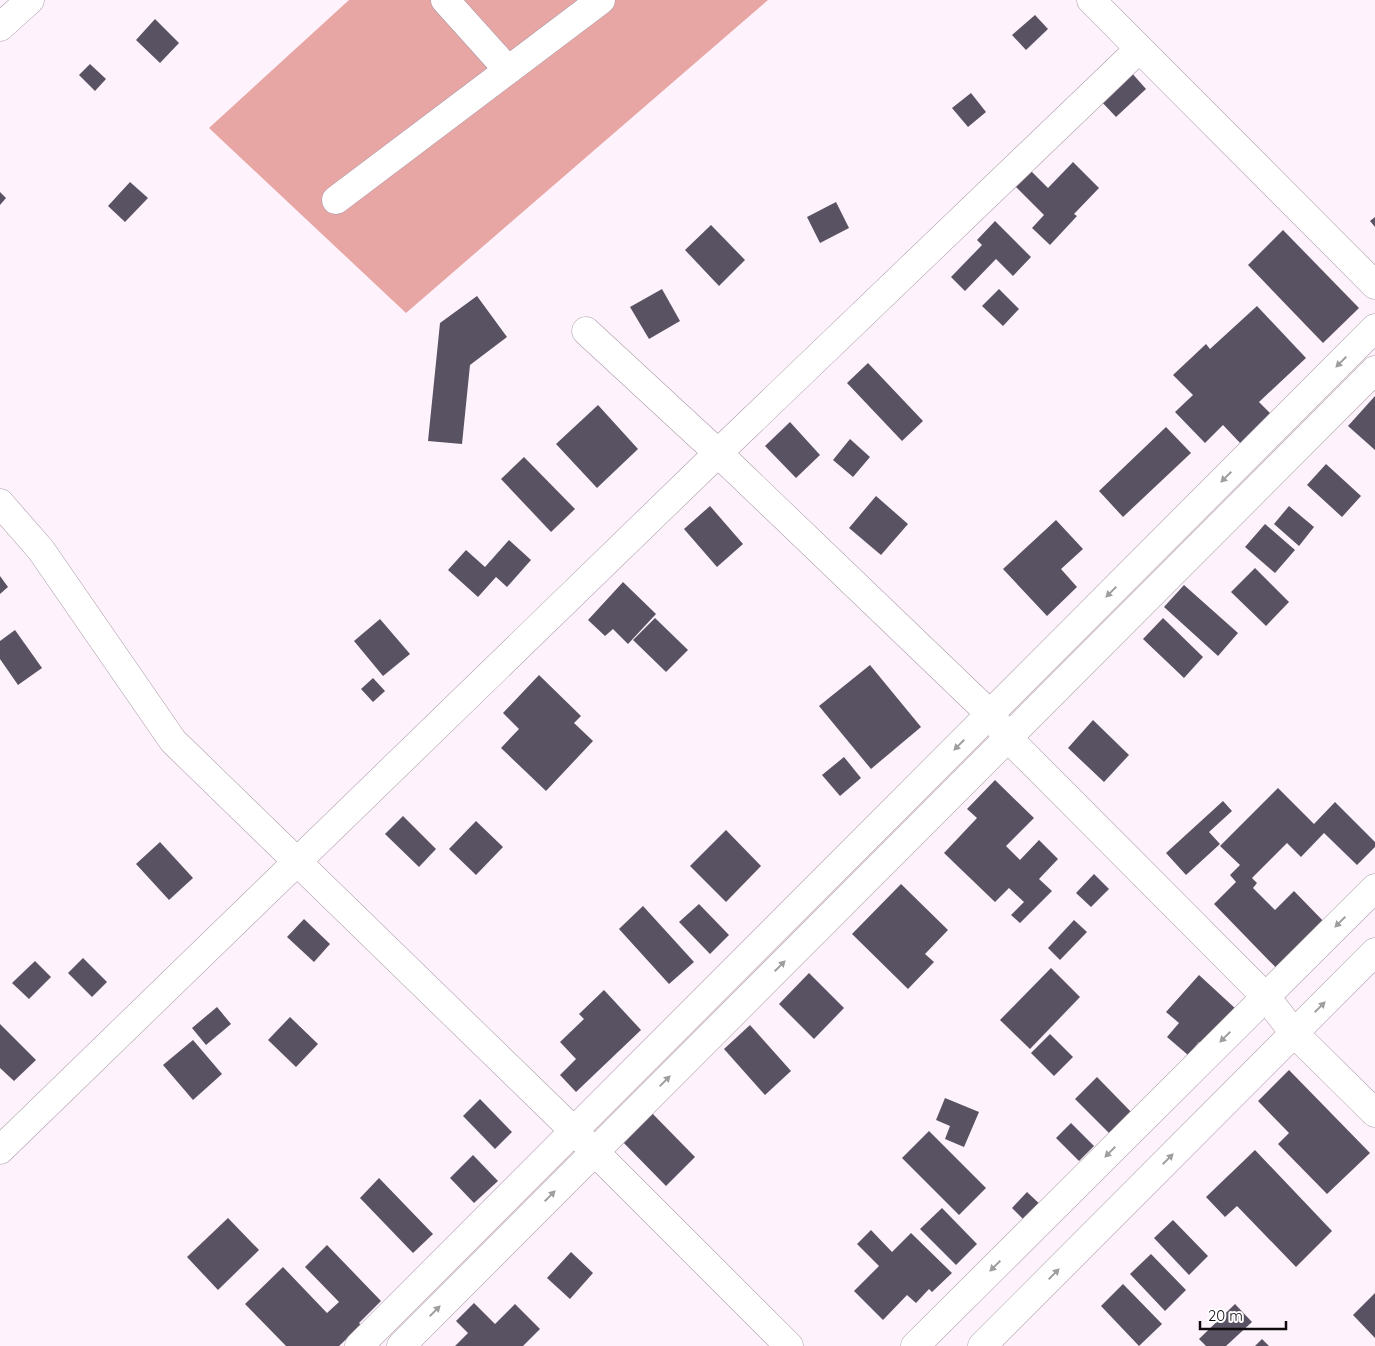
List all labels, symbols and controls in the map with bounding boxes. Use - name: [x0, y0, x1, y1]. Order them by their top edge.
- one-way arrow: [1335, 356, 1347, 368]
- one-way arrow: [1220, 471, 1232, 483]
- one-way arrow: [1105, 586, 1117, 598]
- one-way arrow: [954, 739, 966, 751]
- one-way arrow: [1335, 916, 1347, 928]
- one-way arrow: [773, 961, 785, 973]
- one-way arrow: [1314, 1001, 1326, 1013]
- one-way arrow: [1220, 1031, 1232, 1043]
- one-way arrow: [659, 1076, 671, 1088]
- one-way arrow: [1104, 1146, 1116, 1158]
- one-way arrow: [1162, 1153, 1174, 1165]
- one-way arrow: [544, 1191, 556, 1203]
- one-way arrow: [989, 1260, 1001, 1272]
- one-way arrow: [1048, 1268, 1060, 1280]
- scale bar: [1200, 1298, 1286, 1330]
- one-way arrow: [429, 1306, 441, 1318]
- text: 20 m: [1208, 1306, 1243, 1325]

